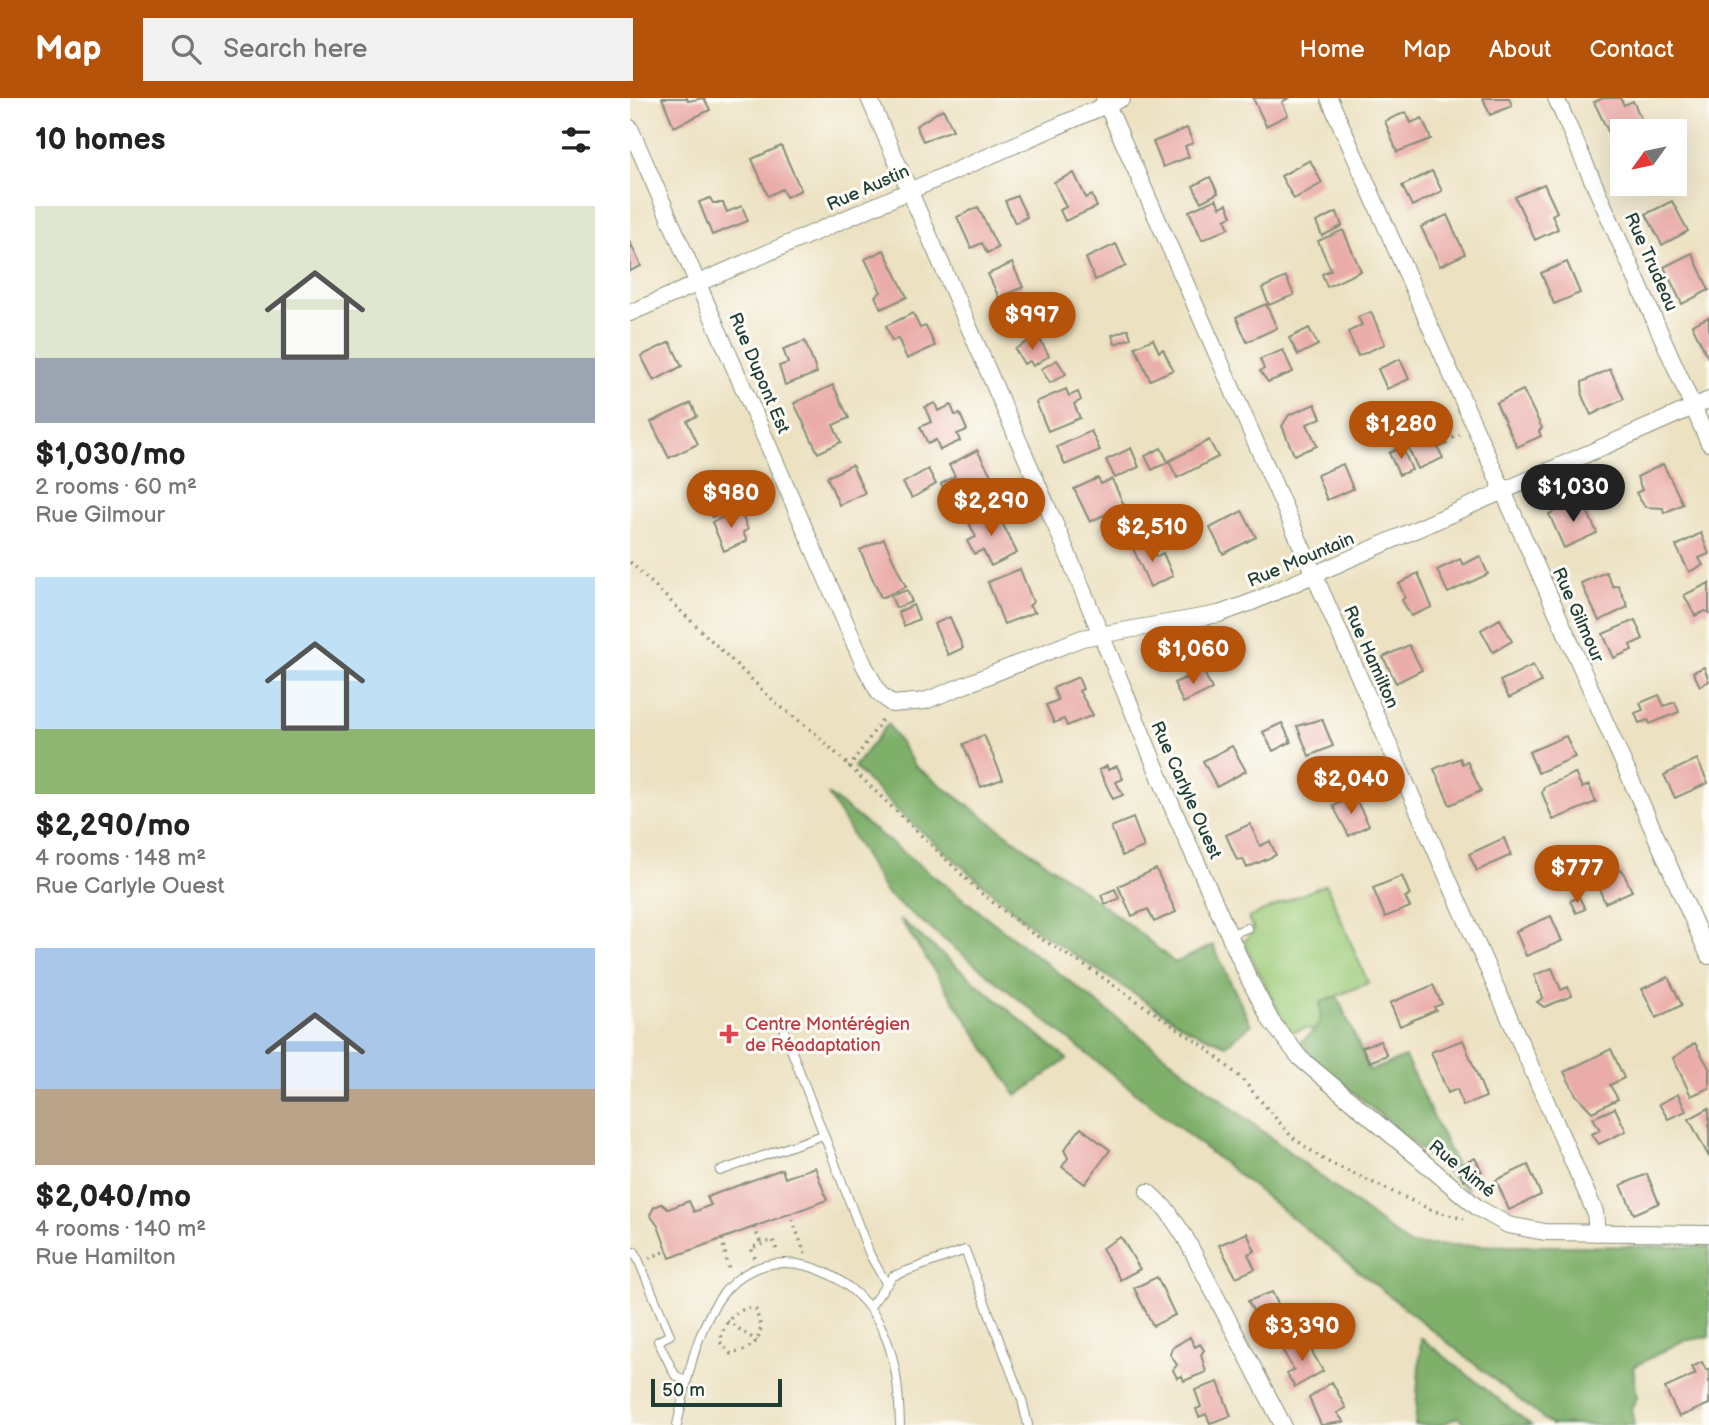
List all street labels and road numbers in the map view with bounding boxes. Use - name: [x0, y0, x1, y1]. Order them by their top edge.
- street label: Rue Austin: [824, 161, 912, 215]
- street label: Rue Trudeau: [1620, 210, 1682, 314]
- street label: Rue Dupont Est: [724, 310, 794, 437]
- street label: Rue Mountain: [1245, 528, 1357, 592]
- street label: Rue Gilmour: [1548, 564, 1608, 666]
- street label: Rue Hamilton: [1339, 602, 1403, 712]
- street label: Rue Carlyle Ouest: [1146, 718, 1226, 862]
- street label: Rue Aimé: [1425, 1136, 1500, 1202]

